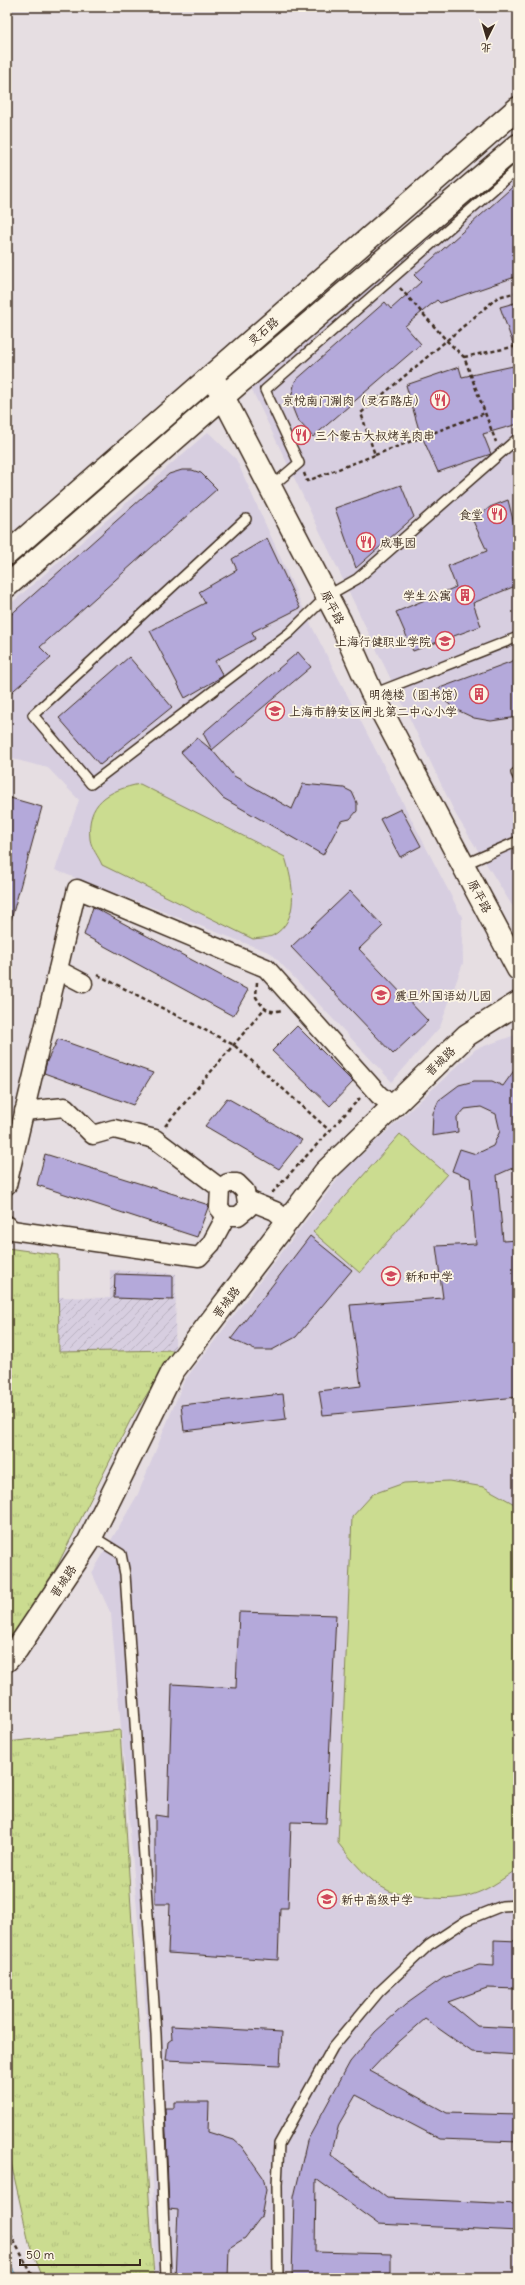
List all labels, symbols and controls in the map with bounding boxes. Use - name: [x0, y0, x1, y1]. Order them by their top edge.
- north arrow: [467, 18, 507, 58]
- text: 北: [480, 41, 492, 55]
- street label: 灵石路: [244, 314, 282, 348]
- restaurant icon: 京悦南门涮肉（灵石路店）: [429, 389, 451, 411]
- place label: 京悦南门涮肉（灵石路店）: [282, 393, 426, 408]
- restaurant icon: 三个蒙古大叔烤羊肉串: [290, 424, 312, 446]
- place label: 三个蒙古大叔烤羊肉串: [315, 428, 435, 443]
- restaurant icon: 食堂: [486, 503, 508, 525]
- place label: 食堂: [459, 507, 483, 522]
- restaurant icon: 成事园: [355, 531, 377, 553]
- place label: 成事园: [380, 535, 416, 550]
- building icon: 学生公寓: [454, 584, 476, 606]
- street label: 原平路: [318, 588, 348, 626]
- place label: 学生公寓: [403, 588, 451, 603]
- school or university icon: 上海行健职业学院: [434, 630, 456, 652]
- place label: 上海行健职业学院: [335, 634, 431, 649]
- building icon: 明德楼（图书馆）: [468, 683, 490, 705]
- place label: 明德楼（图书馆）: [369, 687, 465, 702]
- school or university icon: 上海市静安区闸北第二中心小学: [264, 700, 286, 722]
- place label: 上海市静安区闸北第二中心小学: [289, 704, 457, 719]
- street label: 原平路: [465, 877, 495, 915]
- school or university icon: 震旦外国语幼儿园: [370, 984, 392, 1006]
- place label: 震旦外国语幼儿园: [395, 988, 491, 1003]
- street label: 晋城路: [422, 1043, 458, 1079]
- school or university icon: 新和中学: [380, 1265, 402, 1287]
- place label: 新和中学: [405, 1269, 453, 1284]
- street label: 晋城路: [209, 1283, 243, 1321]
- street label: 晋城路: [47, 1562, 79, 1600]
- school or university icon: 新中高级中学: [316, 1888, 338, 1910]
- place label: 新中高级中学: [341, 1892, 413, 1907]
- scale bar: [20, 2241, 140, 2267]
- text: 50 m: [26, 2247, 55, 2262]

